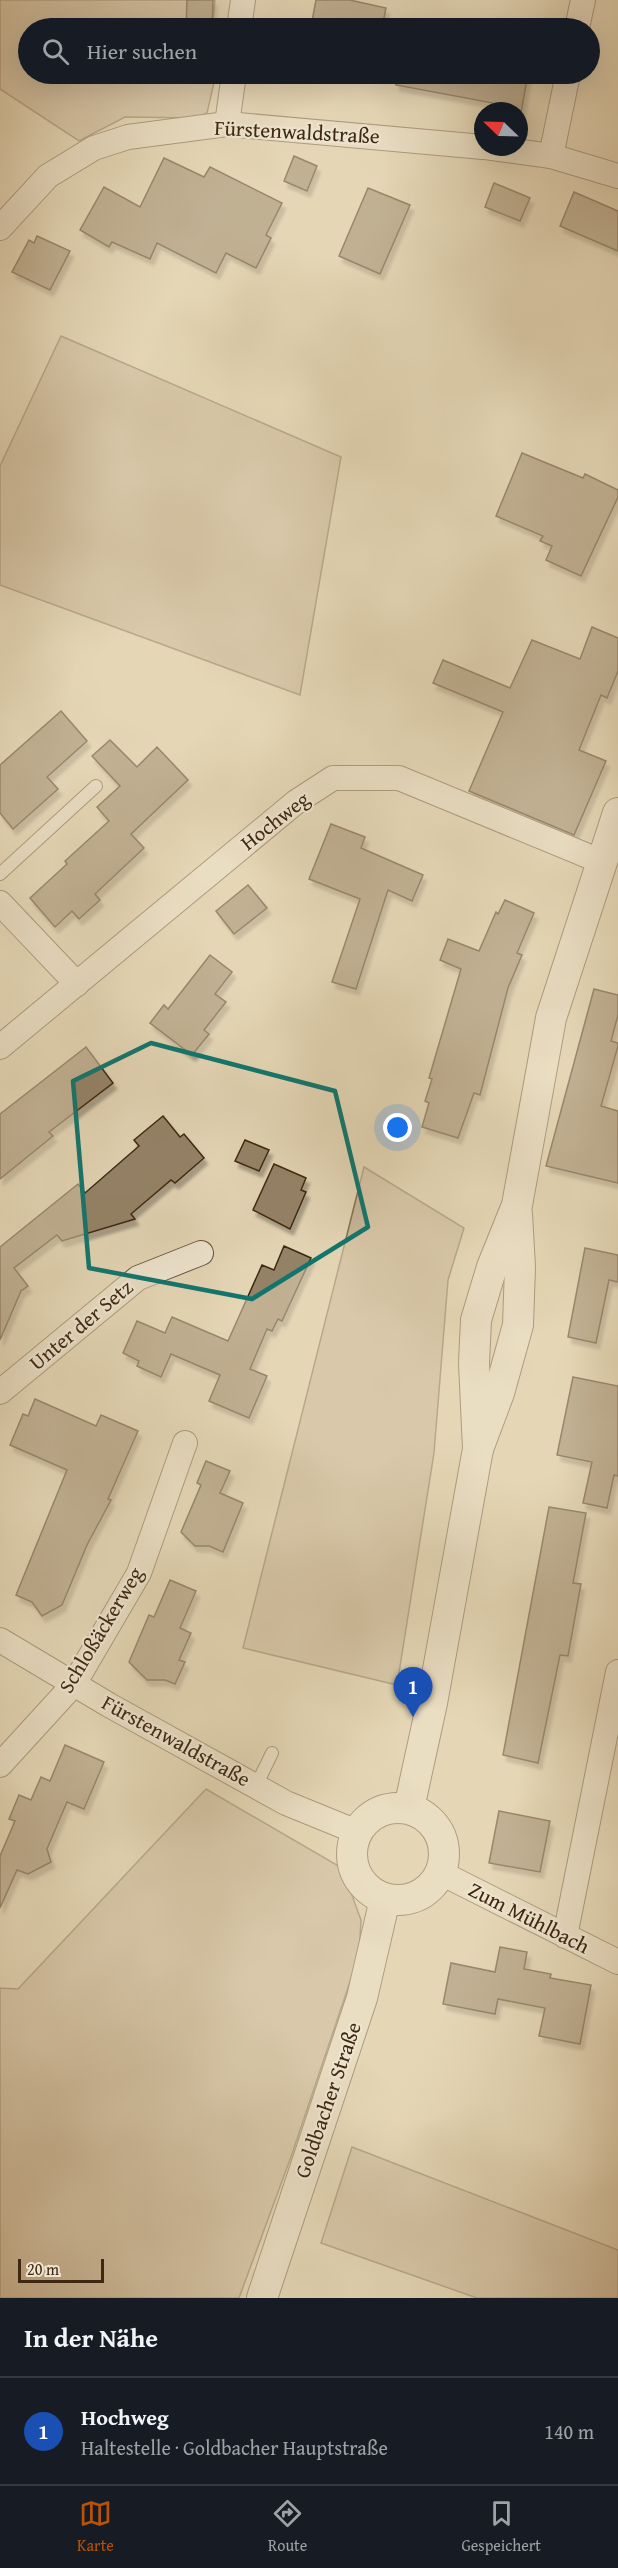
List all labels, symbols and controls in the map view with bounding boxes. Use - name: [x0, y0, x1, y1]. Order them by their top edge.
- search box: [18, 18, 600, 84]
- icon: search: [39, 35, 72, 68]
- text: Hier suchen: [87, 35, 197, 67]
- north arrow: [474, 102, 528, 156]
- street label: Fürstenwaldstraße: [214, 112, 381, 151]
- street label: Hochweg: [234, 783, 316, 858]
- your location: [383, 1113, 412, 1142]
- street label: Unter der Setz: [22, 1272, 139, 1377]
- street label: Schloßäckerweg: [51, 1560, 151, 1699]
- pin: 1: [394, 1668, 432, 1717]
- street label: Fürstenwaldstraße: [96, 1687, 256, 1794]
- street label: Zum Mühlbach: [463, 1874, 595, 1961]
- street label: Goldbacher Straße: [286, 2018, 369, 2182]
- scale bar: [18, 2256, 104, 2284]
- text: 20 m: [27, 2257, 59, 2281]
- text: In der Nähe: [24, 2318, 158, 2357]
- text: Hochweg: [81, 2401, 169, 2433]
- text: 1: [38, 2417, 49, 2446]
- text: 140 m: [544, 2417, 594, 2446]
- text: Haltestelle · Goldbacher Hauptstraße: [81, 2433, 388, 2462]
- tab: Karte: [77, 2497, 114, 2557]
- tab: Route: [268, 2497, 307, 2557]
- tab: Gespeichert: [461, 2497, 541, 2557]

